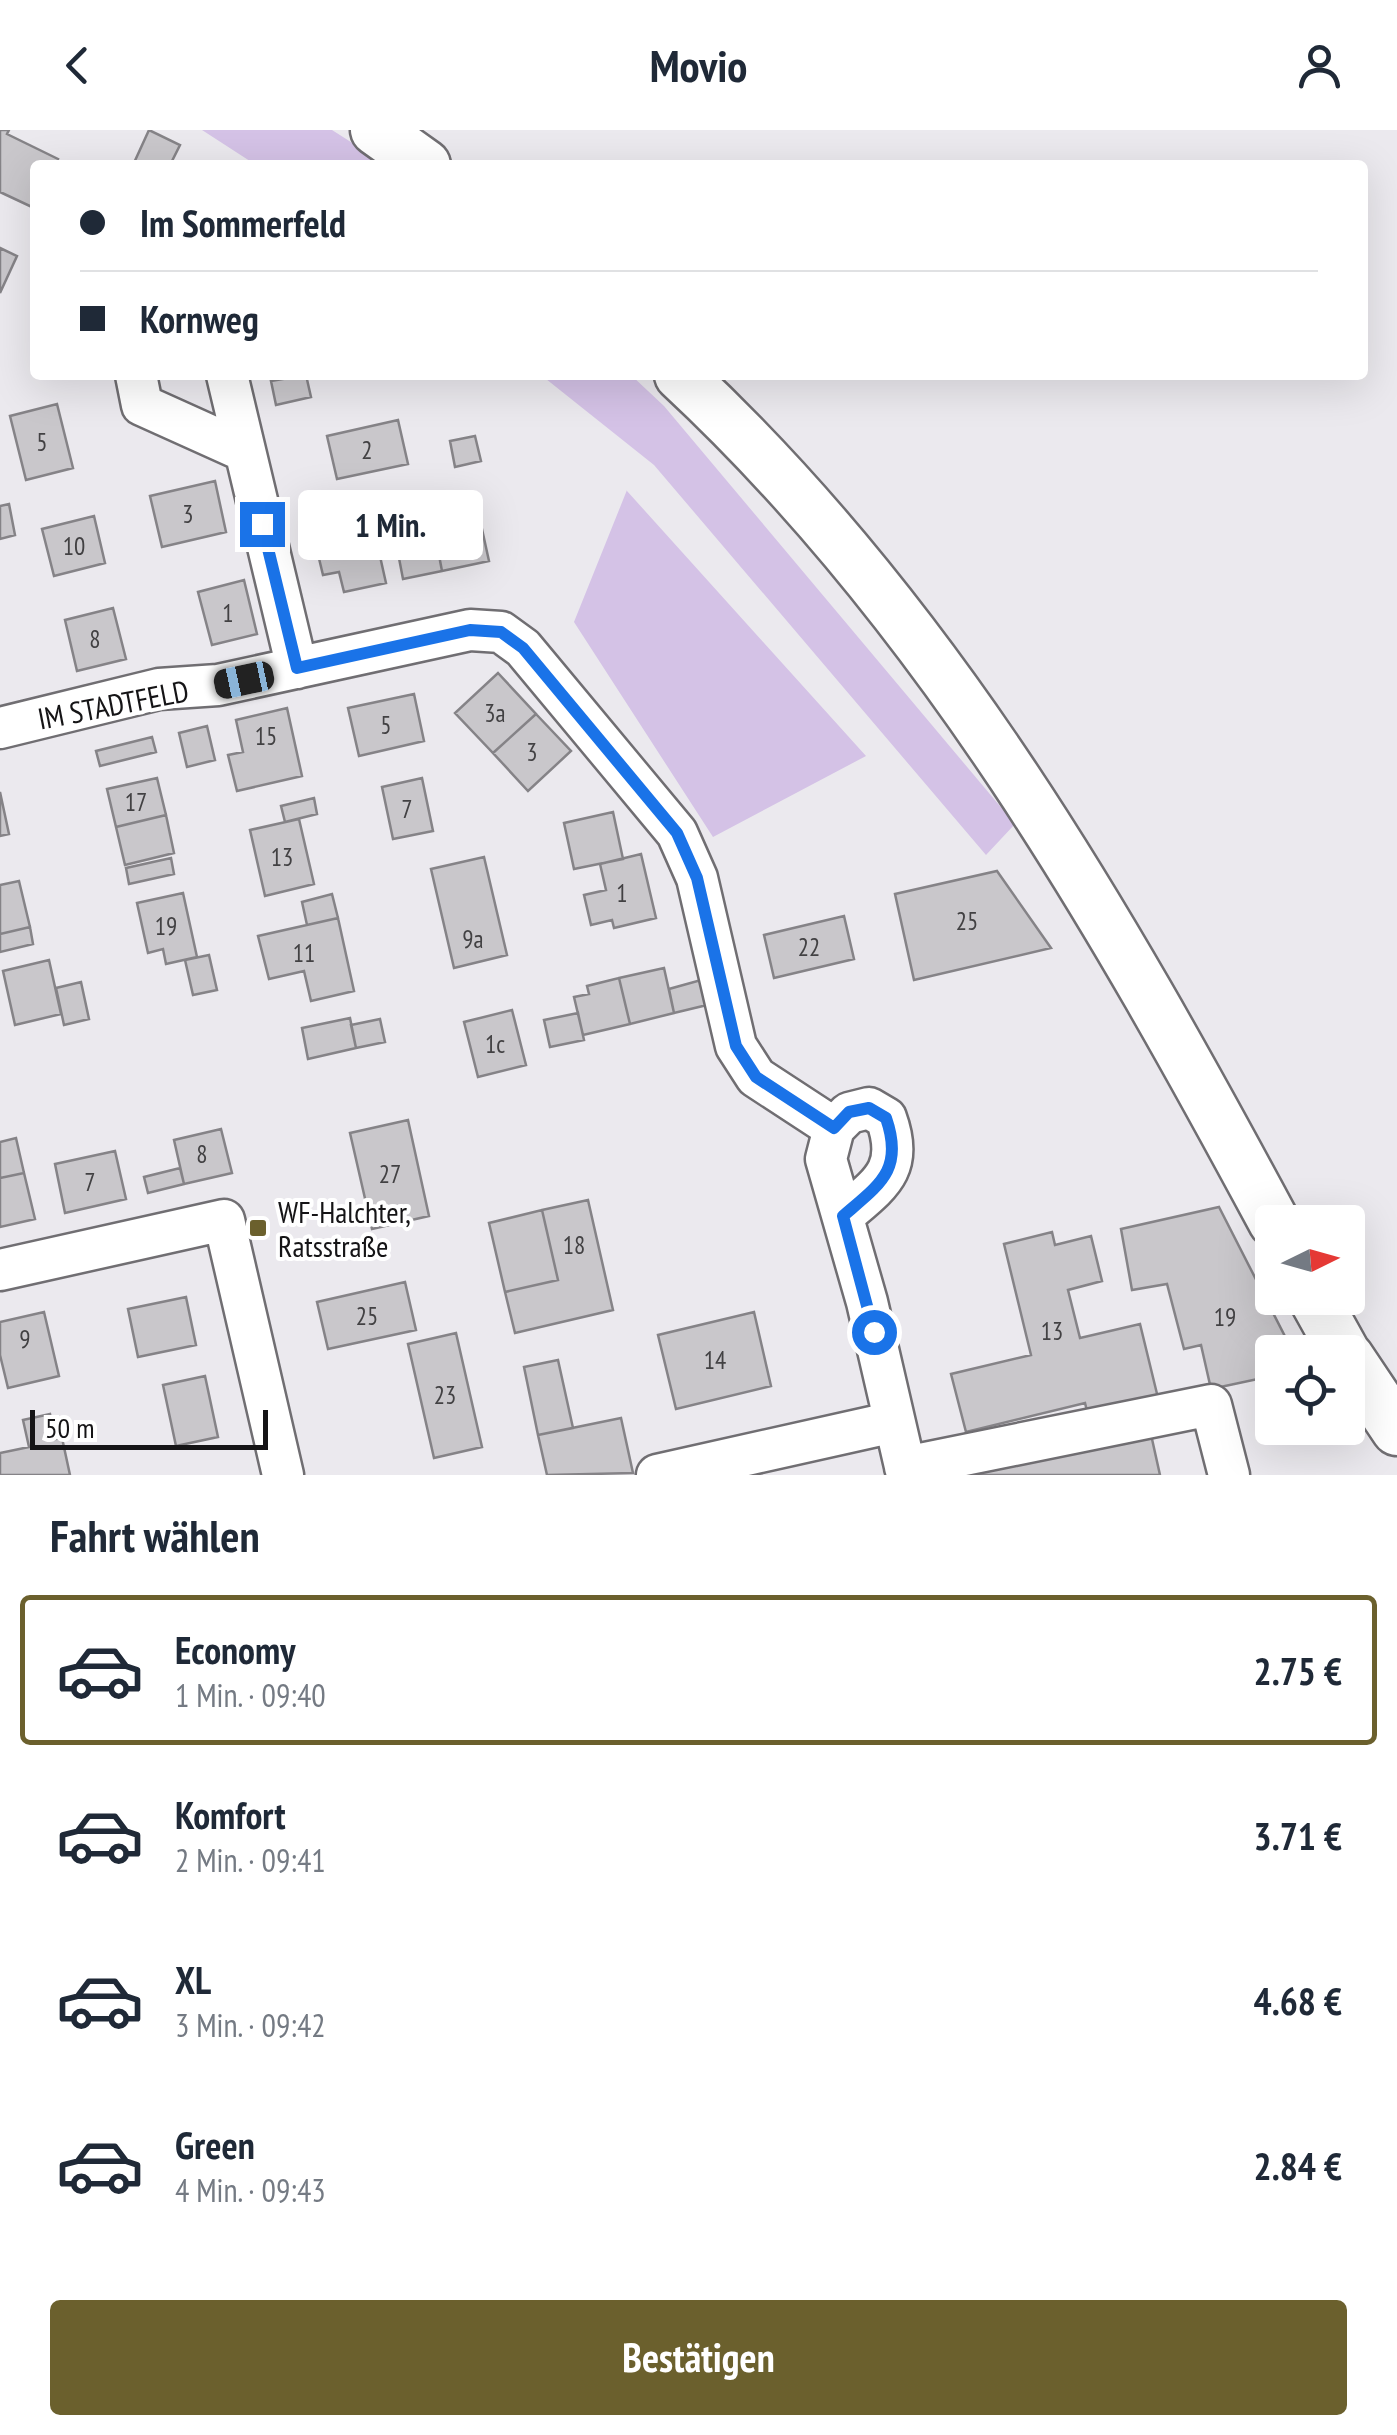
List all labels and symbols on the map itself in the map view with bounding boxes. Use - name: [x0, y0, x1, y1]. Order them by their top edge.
- house number: 5: [36, 426, 48, 458]
- house number: 2: [361, 434, 373, 466]
- callout: 1 Min.: [297, 489, 482, 559]
- house number: 3: [182, 498, 194, 530]
- route end: [240, 502, 285, 547]
- house number: 10: [63, 530, 85, 562]
- house number: 1: [222, 597, 234, 629]
- house number: 8: [89, 623, 101, 655]
- car: [212, 659, 276, 701]
- street label: IM STADTFELD: [34, 670, 192, 738]
- house number: 3a: [484, 697, 506, 729]
- house number: 5: [380, 709, 392, 741]
- house number: 15: [255, 720, 277, 752]
- house number: 3: [526, 736, 538, 768]
- house number: 17: [125, 786, 147, 818]
- house number: 7: [401, 793, 413, 825]
- house number: 13: [271, 841, 293, 873]
- house number: 1: [616, 877, 628, 909]
- house number: 25: [956, 905, 978, 937]
- house number: 19: [155, 910, 177, 942]
- house number: 9a: [462, 923, 484, 955]
- house number: 22: [798, 931, 820, 963]
- house number: 11: [293, 937, 315, 969]
- house number: 1c: [485, 1028, 505, 1060]
- house number: 8: [196, 1138, 208, 1170]
- house number: 27: [379, 1158, 401, 1190]
- house number: 7: [84, 1166, 96, 1198]
- place label: WF-Halchter, Ratsstraße: [278, 1192, 411, 1265]
- north arrow: [1255, 1205, 1365, 1315]
- marker: WF-Halchter, Ratsstraße: [247, 1217, 269, 1239]
- house number: 18: [563, 1229, 585, 1261]
- house number: 25: [356, 1300, 378, 1332]
- house number: 19: [1214, 1301, 1236, 1333]
- route start: [852, 1310, 897, 1355]
- house number: 13: [1041, 1315, 1063, 1347]
- house number: 9: [19, 1323, 31, 1355]
- house number: 14: [704, 1344, 726, 1376]
- house number: 23: [434, 1379, 456, 1411]
- scale bar: [30, 1405, 268, 1450]

